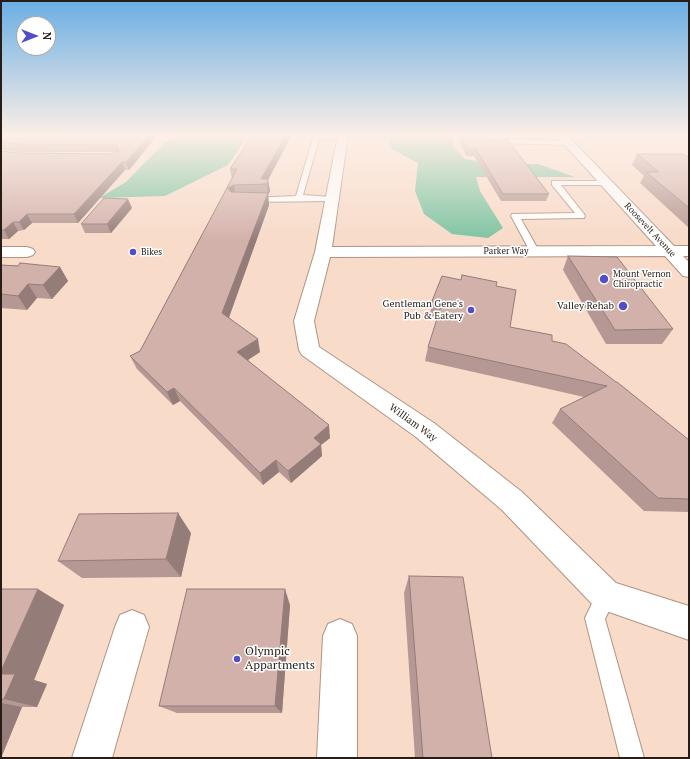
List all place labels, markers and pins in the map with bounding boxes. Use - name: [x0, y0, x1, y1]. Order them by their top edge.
- marker: Bikes: [128, 247, 138, 257]
- place label: Bikes: [141, 247, 162, 257]
- place label: Mount Vernon Chiropractic: [613, 269, 671, 290]
- marker: Mount Vernon Chiropractic: [598, 273, 610, 285]
- place label: Gentleman Gene's Pub & Eatery: [383, 298, 463, 322]
- place label: Valley Rehab: [557, 300, 614, 312]
- marker: Valley Rehab: [617, 300, 629, 312]
- marker: Gentleman Gene's Pub & Eatery: [466, 305, 476, 315]
- place label: Olympic Appartments: [245, 645, 315, 673]
- marker: Olympic Appartments: [232, 654, 242, 664]

